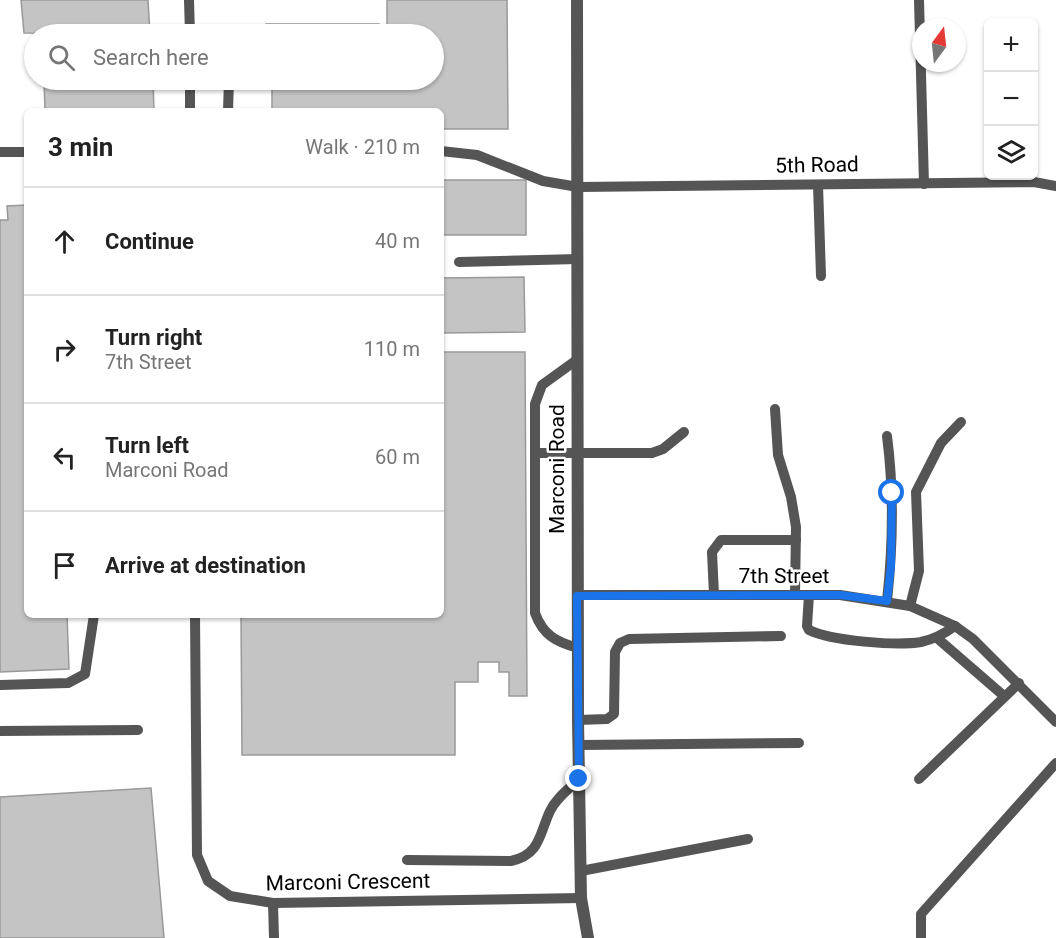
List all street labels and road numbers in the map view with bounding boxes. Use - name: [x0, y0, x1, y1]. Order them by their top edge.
- street label: 5th Road: [775, 152, 859, 178]
- street label: Marconi Road: [545, 404, 569, 534]
- street label: 7th Street: [739, 564, 830, 588]
- street label: Marconi Crescent: [265, 869, 431, 895]

